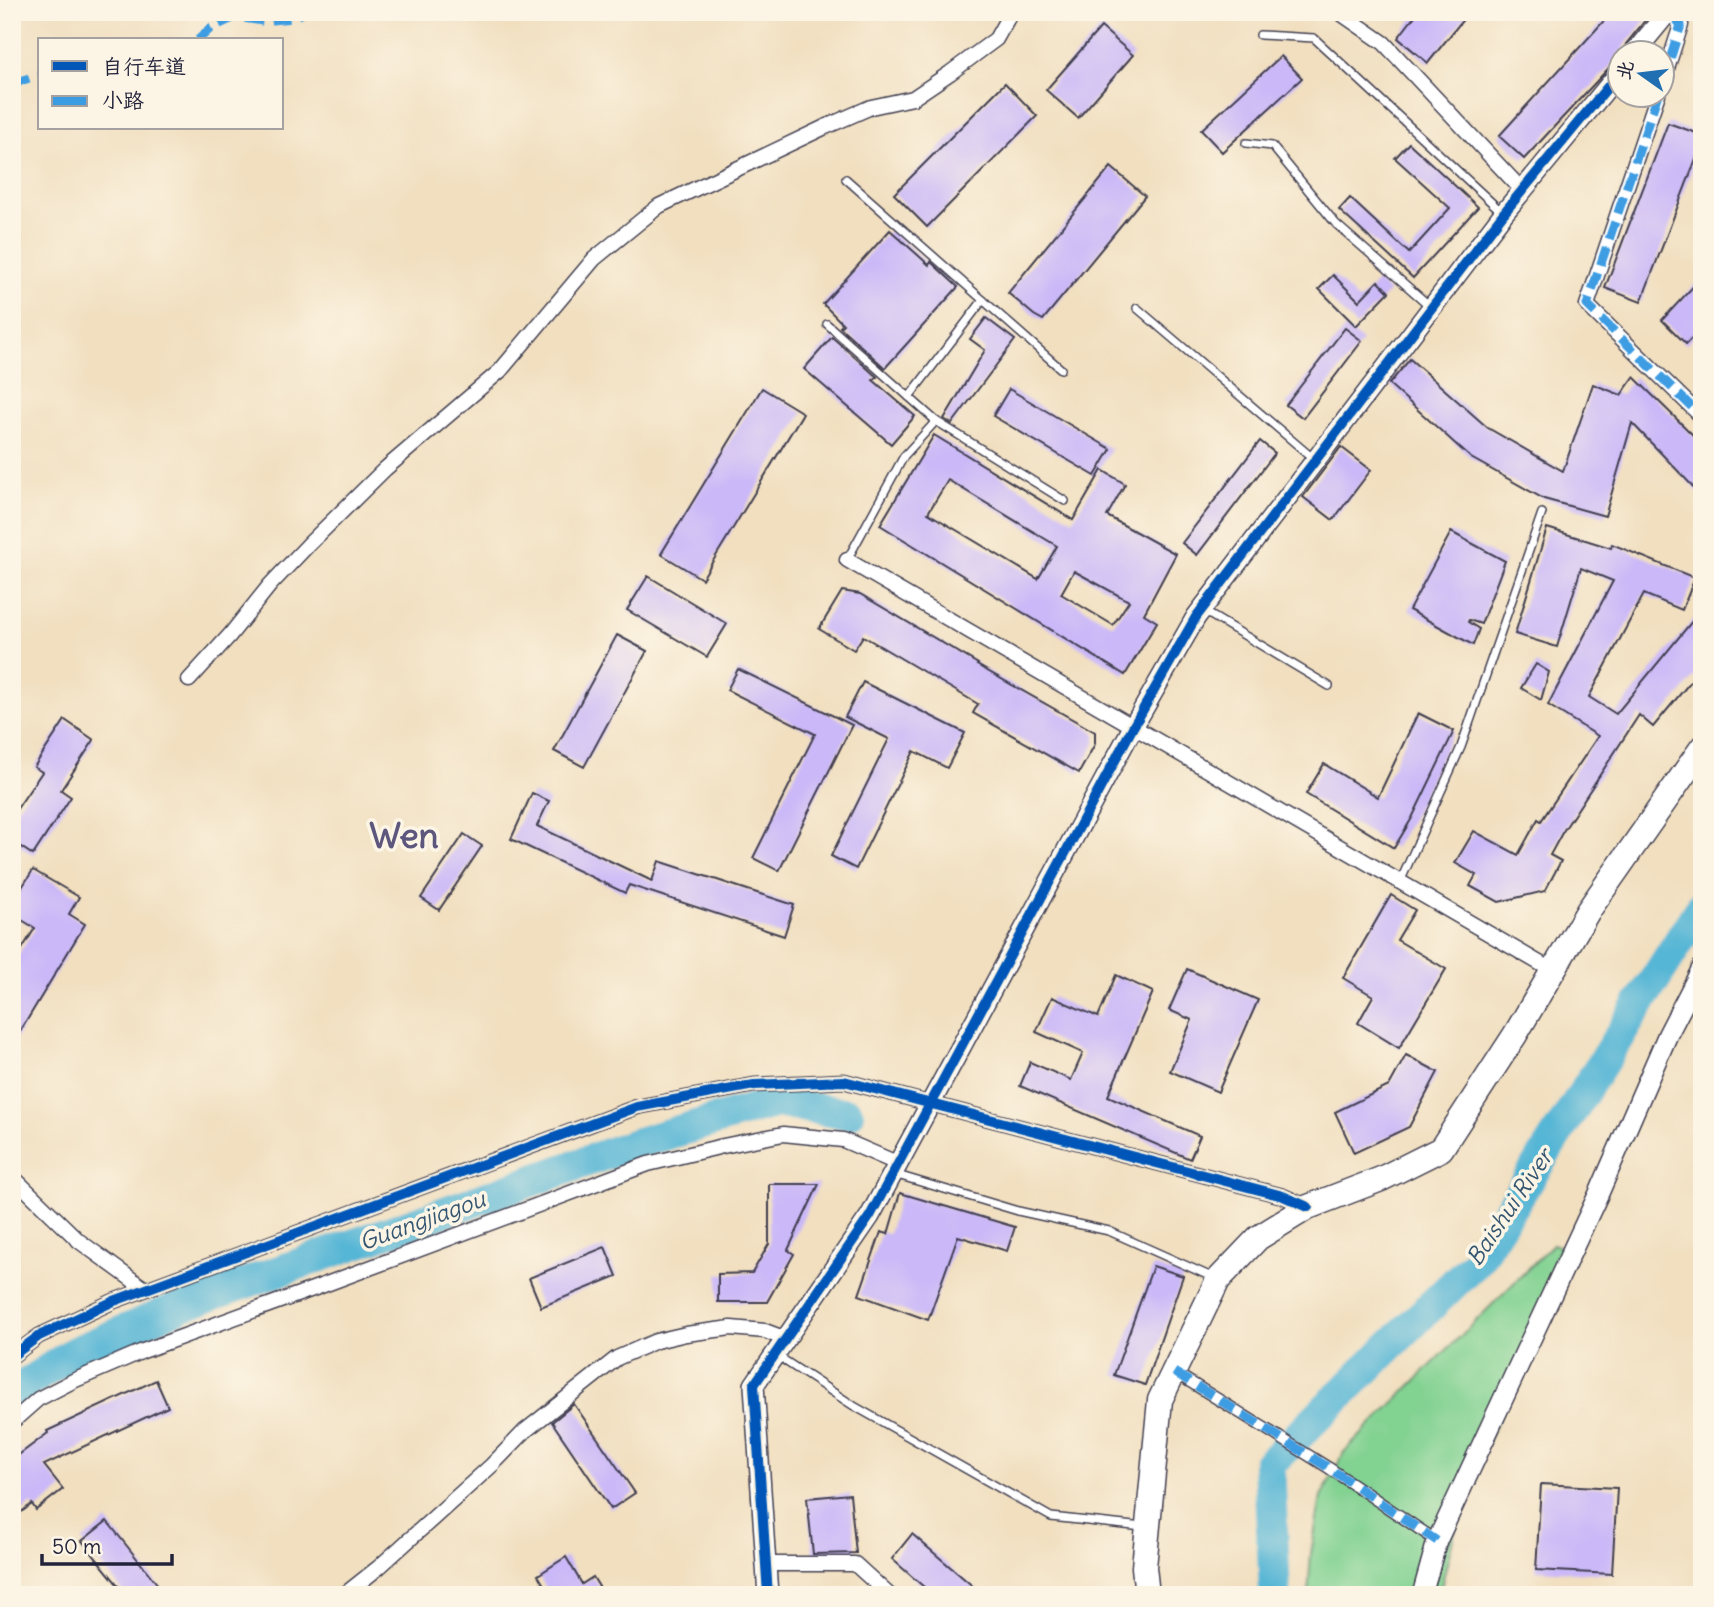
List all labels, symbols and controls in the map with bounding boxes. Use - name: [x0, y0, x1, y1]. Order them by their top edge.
- legend: [38, 38, 284, 130]
- north arrow: [1606, 38, 1676, 108]
- text: 自行车道: [102, 53, 186, 80]
- text: 北: [1611, 58, 1638, 82]
- text: 小路: [102, 87, 144, 114]
- district label: Wen: [369, 813, 439, 857]
- water label: Baishui River: [1460, 1141, 1560, 1271]
- water label: Guangjiagou: [355, 1183, 490, 1256]
- scale bar: [42, 1523, 172, 1567]
- text: 50 m: [52, 1533, 101, 1560]

